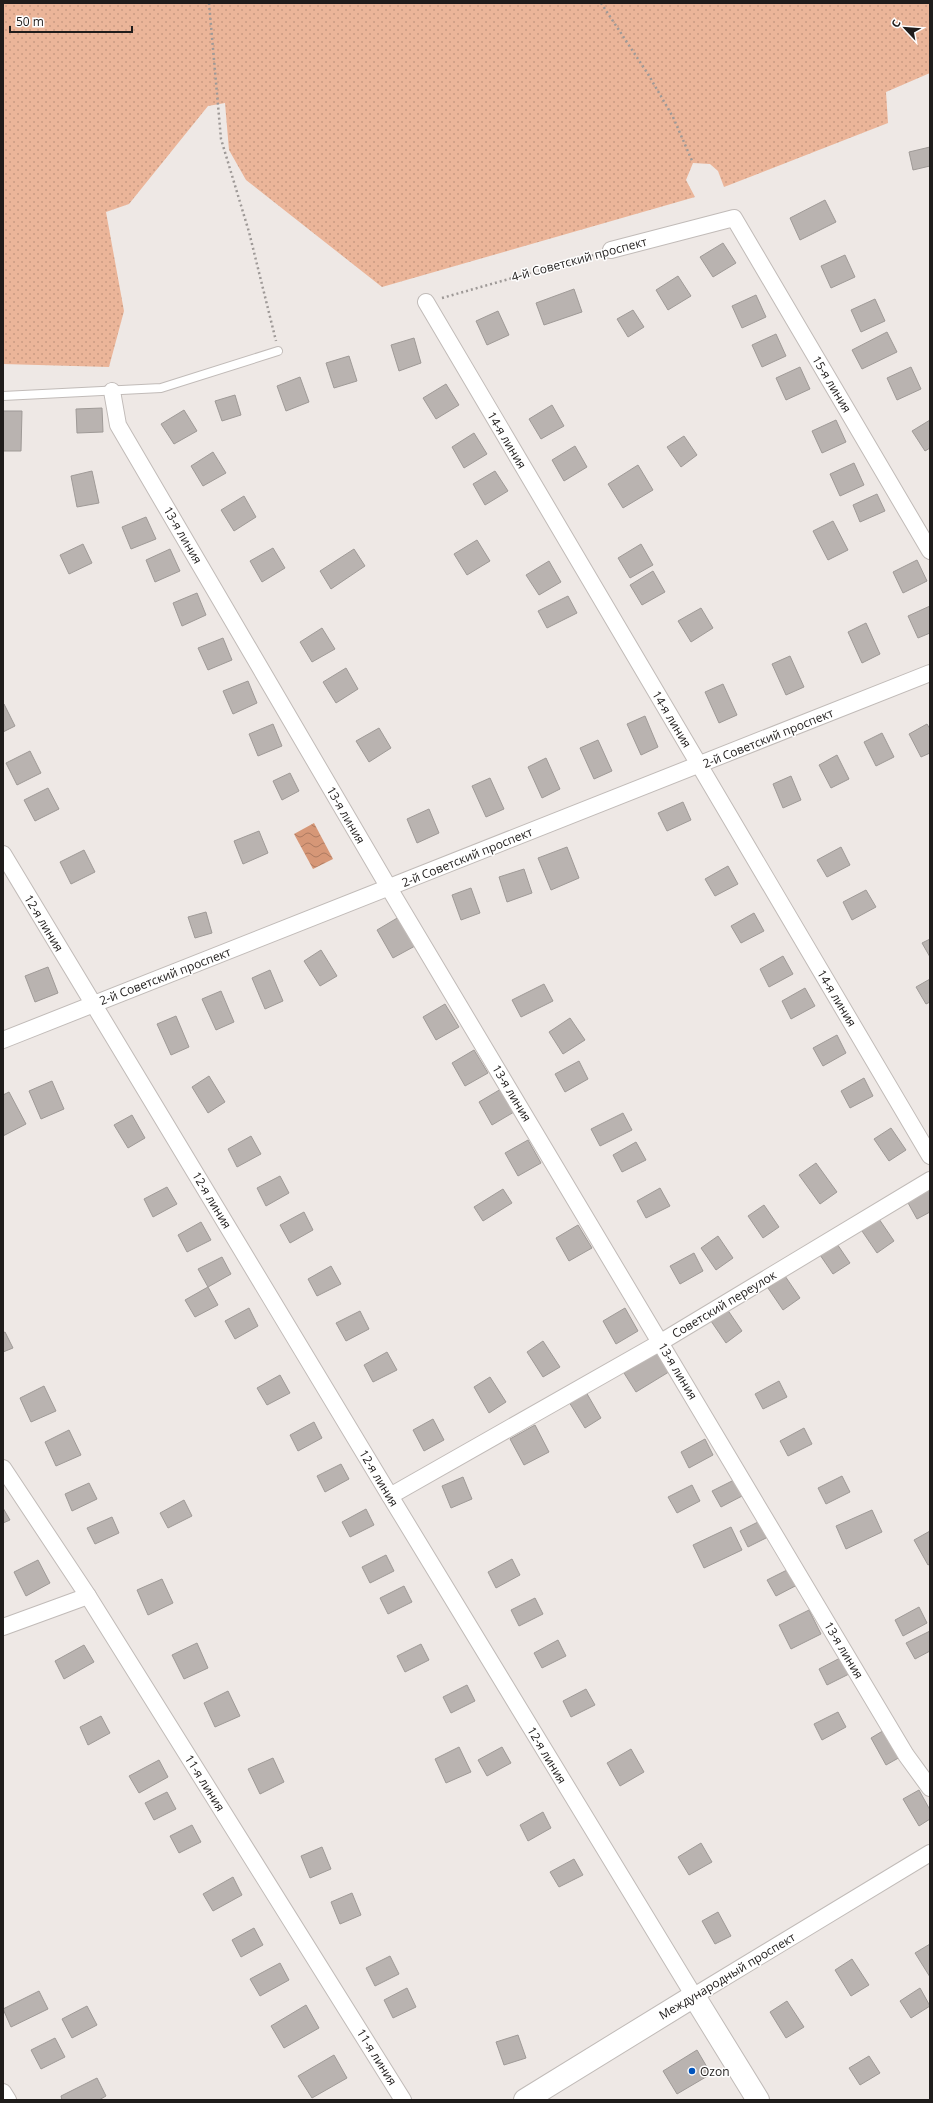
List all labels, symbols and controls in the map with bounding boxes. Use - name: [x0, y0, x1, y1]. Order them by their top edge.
- scale bar: [10, 8, 132, 34]
- north arrow: [885, 8, 925, 48]
- text: 50 m: [16, 13, 44, 30]
- text: С: [887, 17, 904, 30]
- street label: 4-й Советский проспект: [509, 233, 649, 285]
- street label: 15-я линия: [808, 352, 856, 416]
- street label: 14-я линия: [483, 408, 531, 472]
- street label: 13-я линия: [160, 503, 206, 567]
- street label: 14-я линия: [648, 687, 696, 751]
- street label: 2-й Советский проспект: [700, 704, 836, 772]
- street label: 13-я линия: [323, 783, 369, 847]
- street label: 2-й Советский проспект: [399, 823, 535, 891]
- street label: 12-я линия: [20, 891, 68, 955]
- street label: 2-й Советский проспект: [97, 943, 234, 1009]
- street label: 14-я линия: [813, 966, 861, 1030]
- street label: 13-я линия: [488, 1061, 536, 1125]
- street label: 12-я линия: [188, 1168, 236, 1232]
- street label: Советский переулок: [669, 1266, 780, 1342]
- street label: 13-я линия: [654, 1339, 702, 1403]
- street label: 12-я линия: [355, 1446, 403, 1510]
- street label: 13-я линия: [820, 1618, 868, 1682]
- street label: 12-я линия: [523, 1723, 571, 1787]
- street label: 11-я линия: [181, 1751, 229, 1815]
- street label: Международный проспект: [656, 1928, 799, 2024]
- street label: 11-я линия: [353, 2025, 401, 2089]
- place label: Ozon: [700, 2063, 730, 2080]
- marker: Ozon: [687, 2066, 697, 2076]

